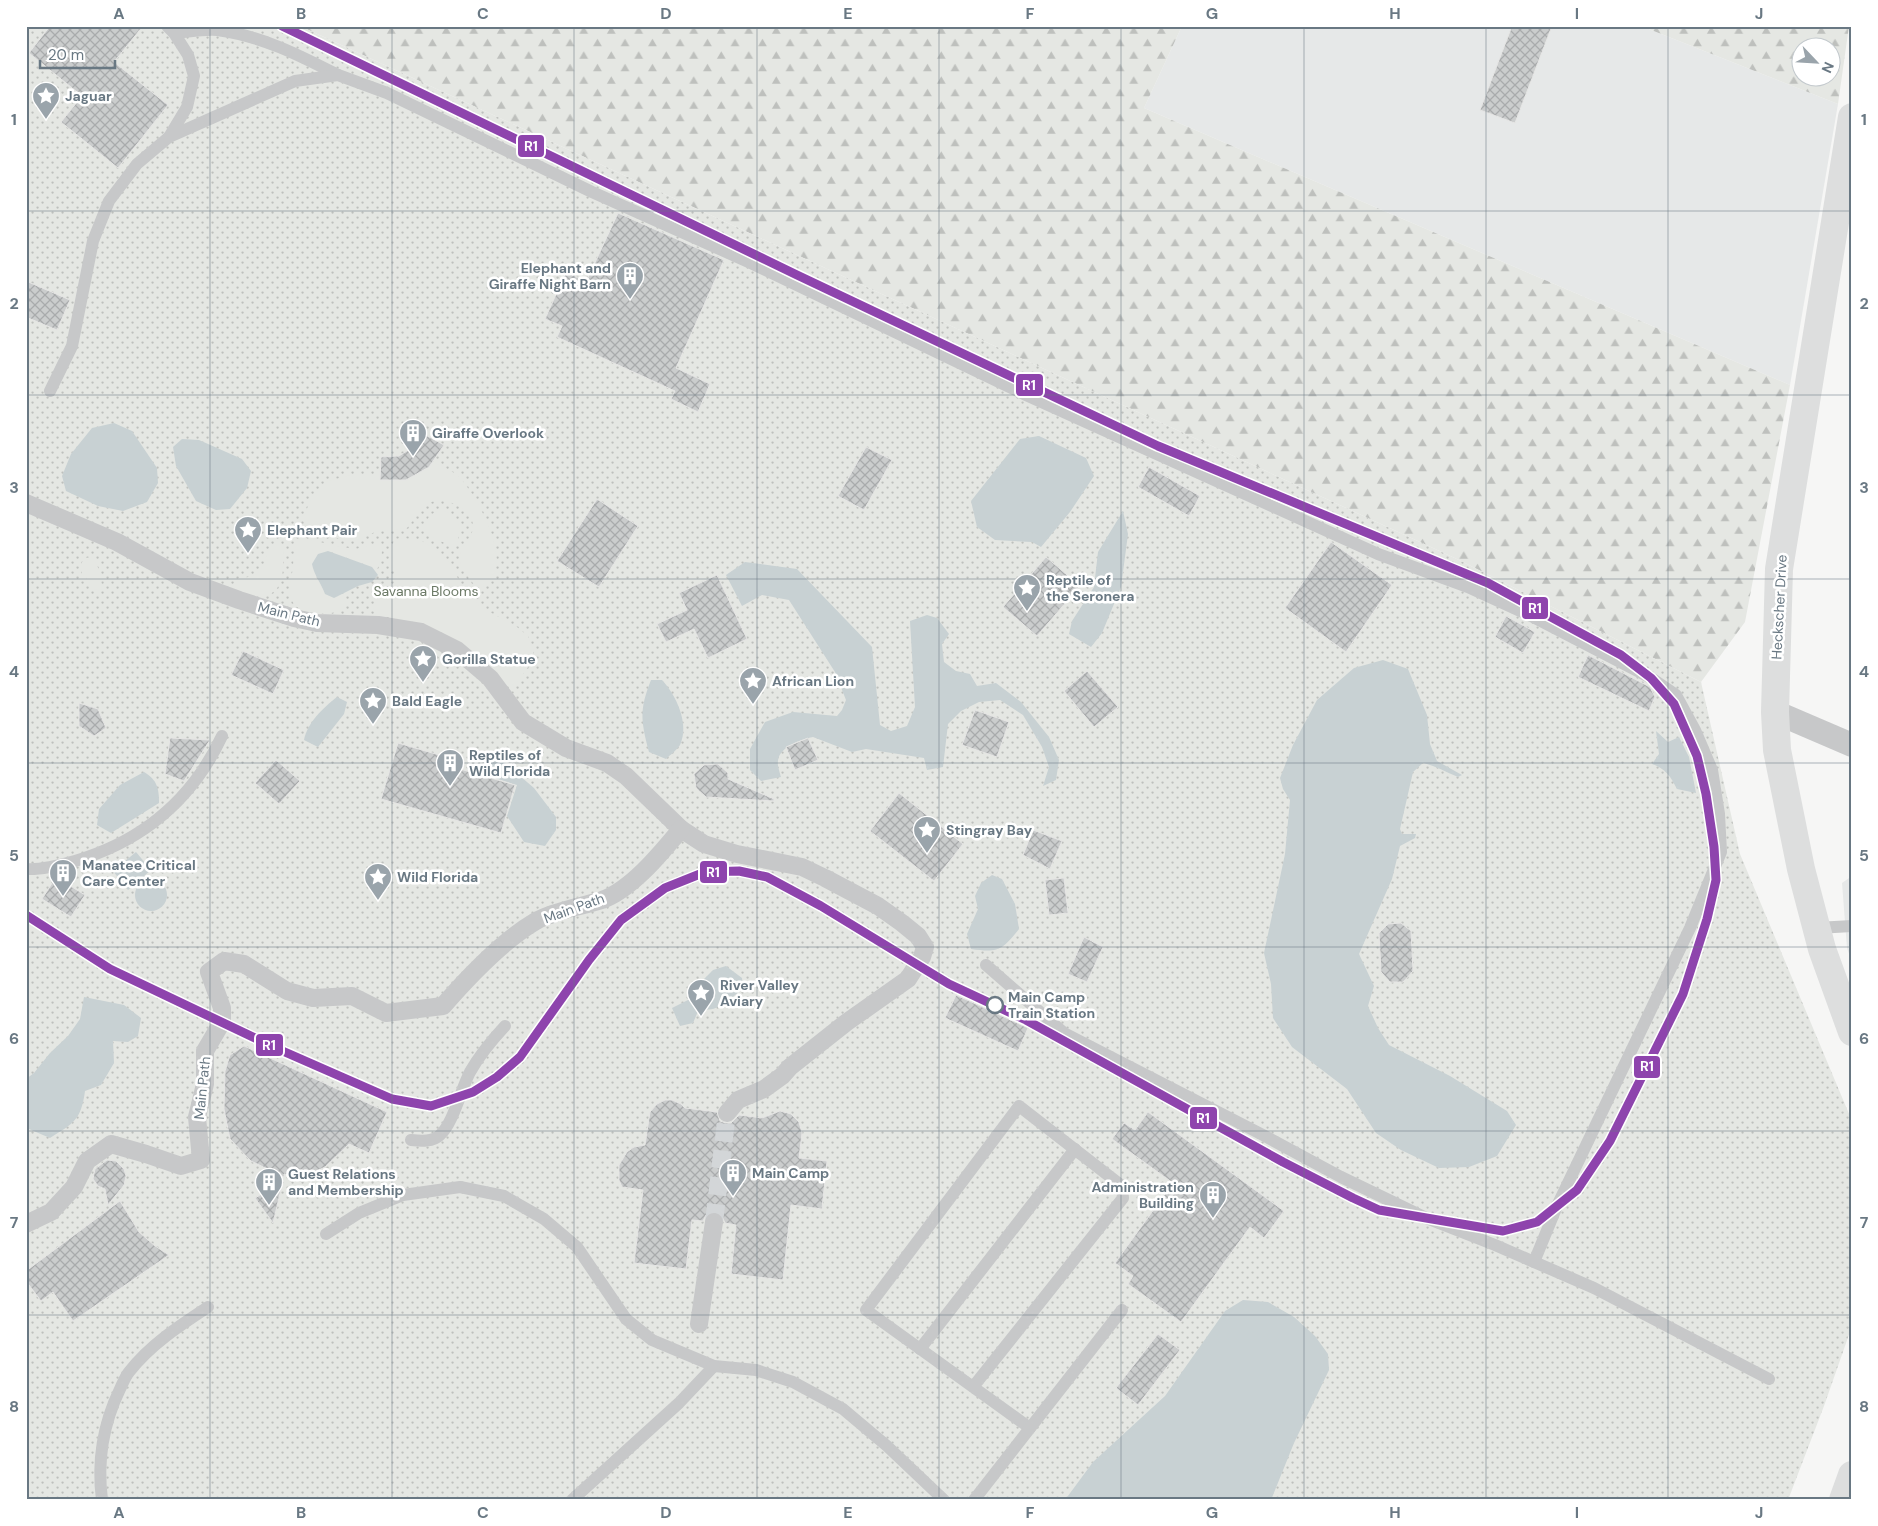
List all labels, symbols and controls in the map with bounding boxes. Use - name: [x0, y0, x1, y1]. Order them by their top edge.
- text: A: [113, 3, 125, 24]
- text: B: [296, 3, 306, 24]
- text: C: [477, 3, 489, 24]
- text: D: [660, 3, 672, 24]
- text: E: [843, 3, 853, 24]
- text: F: [1026, 3, 1035, 24]
- text: G: [1206, 3, 1218, 24]
- text: H: [1389, 3, 1401, 24]
- text: I: [1575, 3, 1579, 24]
- text: J: [1755, 3, 1763, 24]
- scale bar: [40, 38, 115, 70]
- north arrow: [1790, 38, 1840, 88]
- text: 20 m: [48, 45, 84, 65]
- text: N: [1817, 59, 1838, 76]
- place icon: Jaguar: [31, 81, 61, 120]
- place label: Jaguar: [65, 87, 112, 105]
- text: 1: [11, 109, 17, 130]
- text: 1: [1861, 109, 1867, 130]
- line badge: R1: [517, 134, 545, 158]
- text: R1: [524, 137, 538, 155]
- place label: Elephant and Giraffe Night Barn: [489, 259, 611, 293]
- building icon: Elephant and Giraffe Night Barn: [615, 261, 645, 300]
- text: 2: [9, 293, 19, 314]
- text: 2: [1859, 293, 1869, 314]
- line badge: R1: [1015, 373, 1044, 397]
- text: R1: [1022, 376, 1036, 394]
- building icon: Giraffe Overlook: [398, 418, 428, 457]
- place label: Giraffe Overlook: [432, 424, 544, 442]
- text: 3: [9, 477, 19, 498]
- text: 3: [1859, 477, 1869, 498]
- place icon: Elephant Pair: [233, 515, 263, 554]
- place label: Elephant Pair: [267, 521, 358, 539]
- street label: Heckscher Drive: [1767, 554, 1791, 660]
- place label: Reptile of the Seronera: [1046, 571, 1134, 605]
- place icon: Reptile of the Seronera: [1012, 573, 1042, 612]
- park label: Savanna Blooms: [373, 582, 479, 600]
- line badge: R1: [1521, 596, 1549, 620]
- street label: Main Path: [256, 598, 322, 630]
- text: R1: [1528, 599, 1542, 617]
- place icon: Gorilla Statue: [408, 644, 438, 683]
- place label: Gorilla Statue: [442, 650, 536, 668]
- text: 4: [9, 661, 19, 682]
- text: 4: [1859, 661, 1869, 682]
- place icon: African Lion: [738, 666, 768, 705]
- place label: African Lion: [772, 672, 854, 690]
- place icon: Bald Eagle: [358, 686, 388, 725]
- place label: Bald Eagle: [392, 692, 462, 710]
- place label: Reptiles of Wild Florida: [469, 746, 550, 780]
- building icon: Reptiles of Wild Florida: [435, 748, 465, 787]
- place icon: Stingray Bay: [912, 815, 942, 854]
- place label: Stingray Bay: [946, 821, 1033, 839]
- text: 5: [9, 845, 19, 866]
- text: 5: [1859, 845, 1869, 866]
- place label: Manatee Critical Care Center: [82, 856, 196, 890]
- building icon: Manatee Critical Care Center: [48, 858, 78, 897]
- line badge: R1: [699, 860, 728, 884]
- place icon: Wild Florida: [363, 862, 393, 901]
- text: R1: [706, 863, 720, 881]
- place label: Wild Florida: [397, 868, 478, 886]
- street label: Main Path: [541, 889, 607, 927]
- place label: River Valley Aviary: [720, 976, 799, 1010]
- place icon: River Valley Aviary: [686, 978, 716, 1017]
- place label: Main Camp Train Station: [1008, 988, 1095, 1022]
- marker: Main Camp Train Station: [986, 996, 1004, 1014]
- text: 6: [9, 1028, 19, 1049]
- text: 6: [1859, 1028, 1869, 1049]
- line badge: R1: [255, 1033, 284, 1057]
- text: R1: [262, 1036, 276, 1054]
- line badge: R1: [1633, 1055, 1661, 1079]
- street label: Main Path: [190, 1056, 214, 1120]
- text: R1: [1640, 1057, 1654, 1075]
- line badge: R1: [1189, 1106, 1218, 1130]
- text: R1: [1196, 1109, 1210, 1127]
- building icon: Main Camp: [718, 1158, 748, 1197]
- place label: Main Camp: [752, 1164, 829, 1182]
- place label: Guest Relations and Membership: [288, 1165, 404, 1199]
- building icon: Guest Relations and Membership: [254, 1167, 284, 1206]
- place label: Administration Building: [1092, 1178, 1194, 1212]
- building icon: Administration Building: [1198, 1180, 1228, 1219]
- text: 7: [10, 1212, 19, 1233]
- text: 7: [1860, 1212, 1869, 1233]
- text: 8: [9, 1396, 19, 1417]
- text: 8: [1859, 1396, 1869, 1417]
- text: A: [113, 1502, 125, 1523]
- text: B: [296, 1502, 306, 1523]
- text: C: [477, 1502, 489, 1523]
- text: D: [660, 1502, 672, 1523]
- text: E: [843, 1502, 853, 1523]
- text: F: [1026, 1502, 1035, 1523]
- text: G: [1206, 1502, 1218, 1523]
- text: H: [1389, 1502, 1401, 1523]
- text: I: [1575, 1502, 1579, 1523]
- text: J: [1755, 1502, 1763, 1523]

